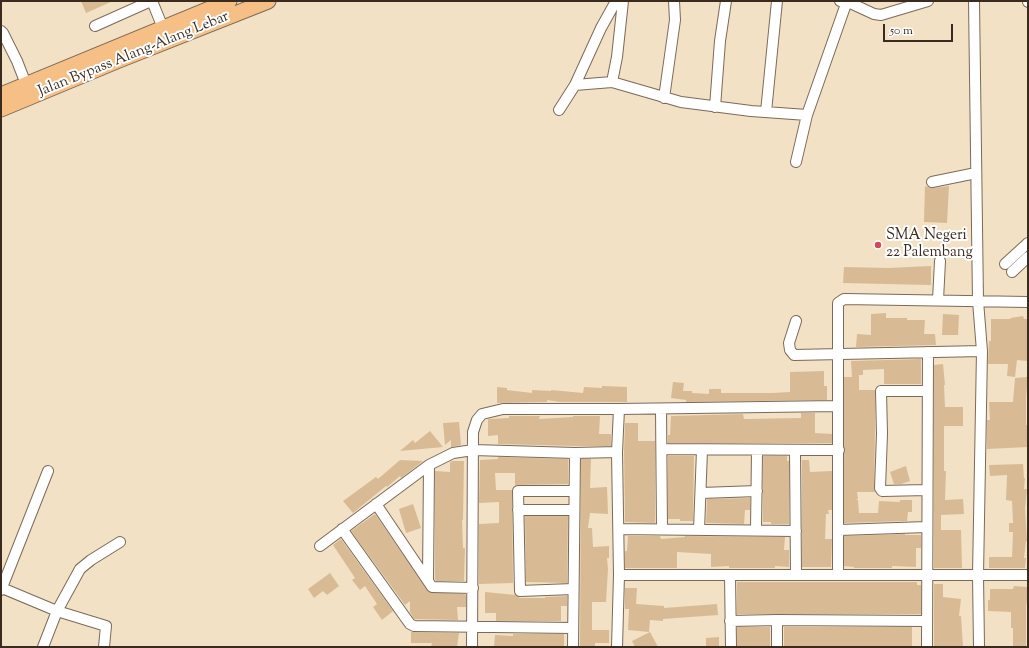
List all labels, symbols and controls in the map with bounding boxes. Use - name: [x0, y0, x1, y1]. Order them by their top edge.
- street label: Jalan Bypass Alang-Alang Lebar: [36, 8, 232, 102]
- scale bar: [885, 16, 955, 42]
- text: 50 m: [890, 22, 913, 40]
- place label: SMA Negeri 22 Palembang: [886, 227, 973, 262]
- marker: SMA Negeri 22 Palembang: [873, 240, 883, 250]

